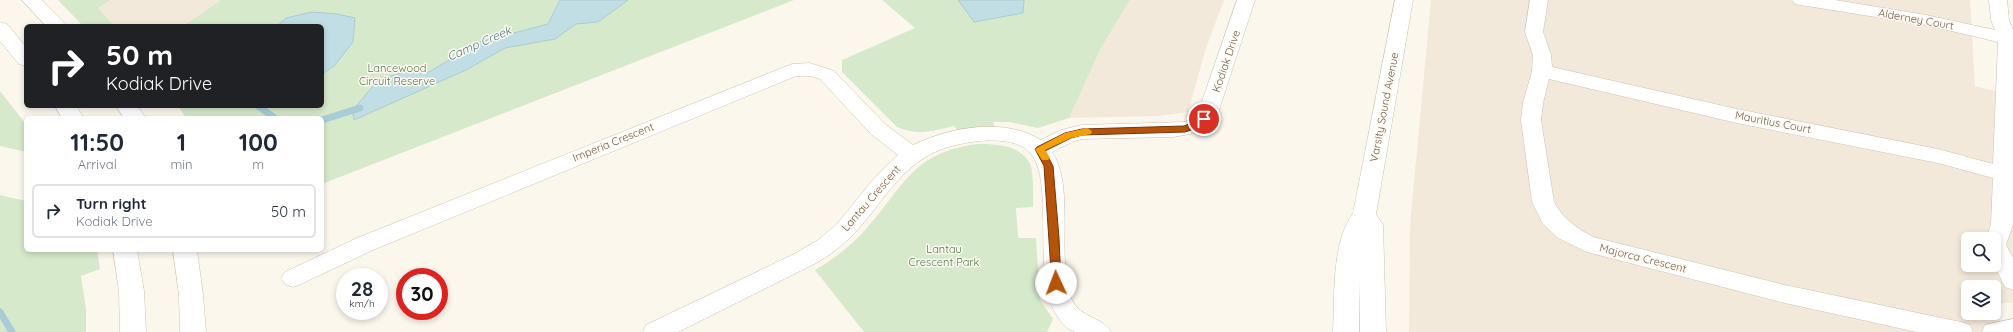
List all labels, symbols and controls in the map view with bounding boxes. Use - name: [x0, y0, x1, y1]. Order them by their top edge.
- street label: Alderney Court: [1877, 5, 1955, 33]
- water label: Camp Creek: [445, 22, 515, 64]
- street label: Kodiak Drive: [1209, 28, 1243, 94]
- text: 50 m: [106, 37, 173, 72]
- icon: right: [40, 40, 92, 92]
- street label: Varsity Sound Avenue: [1367, 51, 1401, 163]
- park label: Lancewood Circuit Reserve: [359, 61, 435, 88]
- text: Kodiak Drive: [106, 72, 212, 95]
- pin: [1187, 102, 1221, 136]
- icon: arrive: [1193, 108, 1215, 130]
- street label: Mauritius Court: [1734, 108, 1812, 136]
- street label: Imperia Crescent: [570, 119, 656, 165]
- text: 11:50: [70, 127, 124, 157]
- text: 1: [177, 127, 186, 157]
- text: 100: [239, 127, 278, 157]
- text: Arrival: [78, 156, 117, 172]
- text: min: [170, 156, 193, 172]
- text: m: [252, 156, 264, 172]
- street label: Lantau Crescent: [838, 162, 904, 234]
- text: Turn right: [76, 194, 147, 213]
- icon: right: [42, 200, 64, 222]
- text: 50 m: [271, 202, 306, 221]
- text: Kodiak Drive: [76, 213, 153, 229]
- map controls: [1961, 232, 2001, 320]
- button: search: [1961, 232, 2001, 272]
- street label: Majorca Crescent: [1598, 240, 1688, 276]
- park label: Lantau Crescent Park: [909, 242, 980, 269]
- position arrow: [1035, 262, 1077, 304]
- speed limit sign: 30: [396, 268, 448, 320]
- text: 28: [351, 276, 373, 301]
- button: layers: [1961, 280, 2001, 320]
- text: km/h: [349, 297, 375, 310]

